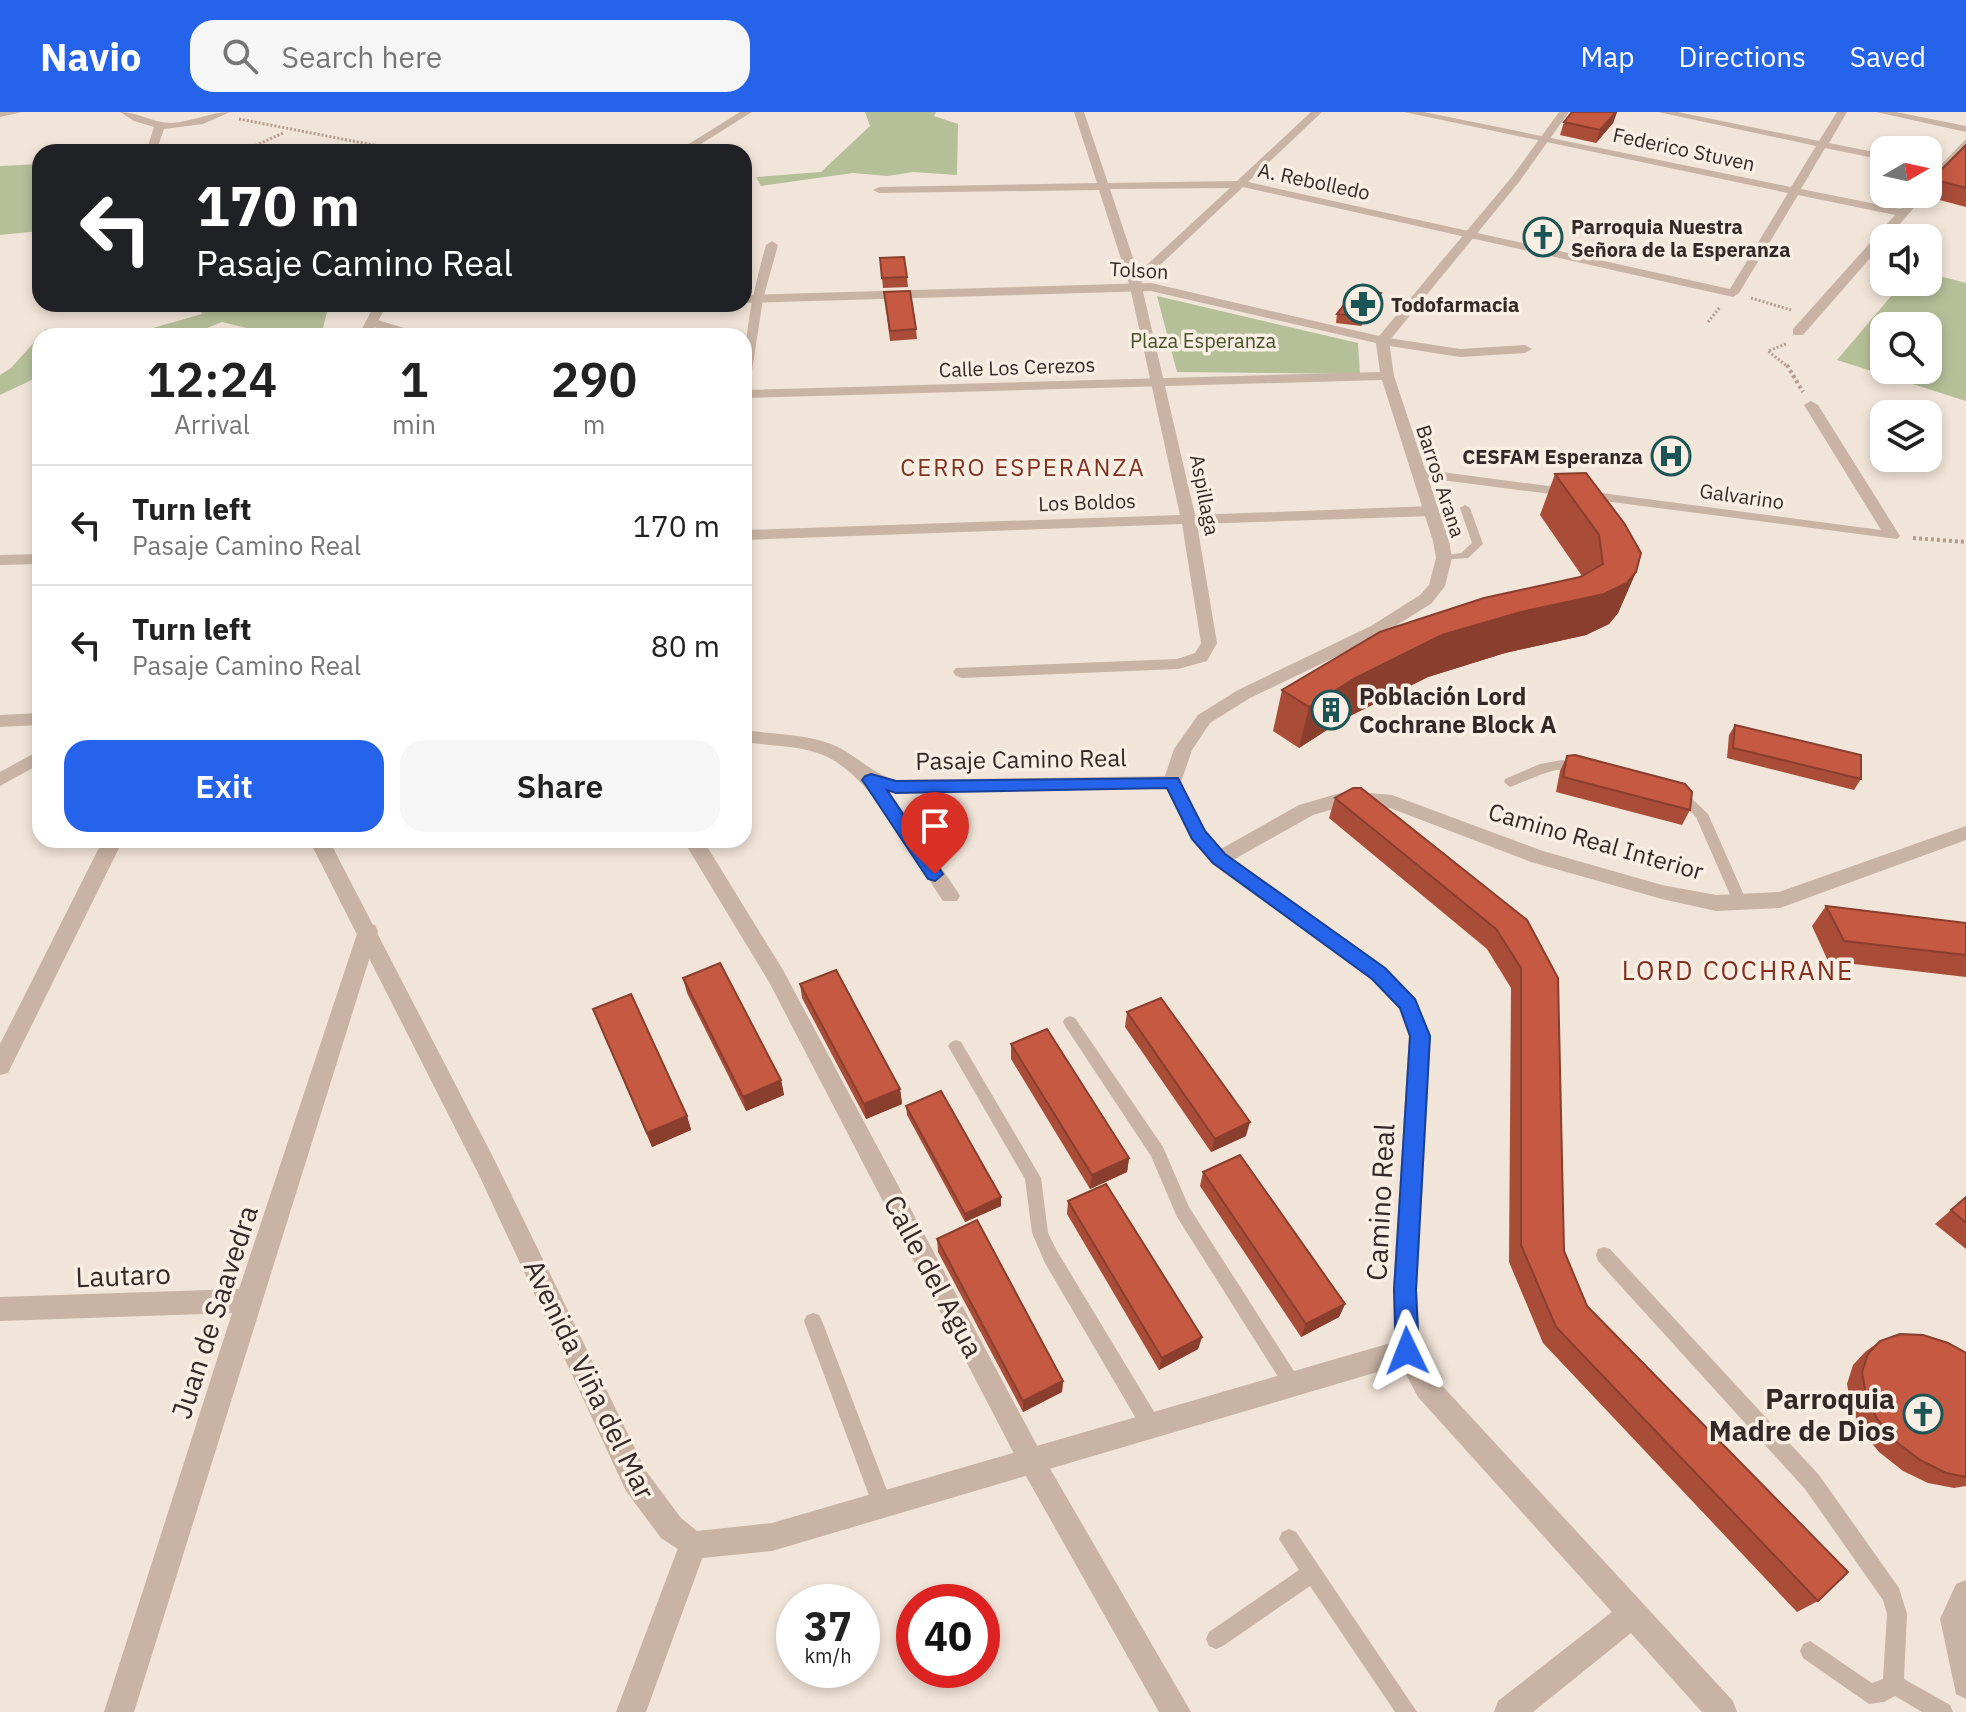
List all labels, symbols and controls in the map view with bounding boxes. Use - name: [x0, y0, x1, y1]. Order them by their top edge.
- search box: [190, 20, 750, 92]
- text: Navio: [40, 32, 142, 81]
- icon: search: [218, 34, 262, 78]
- text: Search here: [282, 37, 442, 76]
- text: Map: [1580, 38, 1634, 75]
- text: Directions: [1678, 38, 1806, 75]
- text: Saved: [1850, 38, 1926, 75]
- street label: Federico Stuven: [1611, 121, 1757, 177]
- north arrow: [1870, 136, 1942, 208]
- map controls: [1870, 136, 1942, 472]
- street label: A. Rebolledo: [1255, 156, 1373, 206]
- text: 170 m: [196, 169, 360, 241]
- icon: left: [64, 176, 168, 280]
- place label: Parroquia Nuestra Señora de la Esperanza: [1571, 213, 1791, 263]
- church icon: Parroquia Nuestra Señora de la Esperanza: [1522, 216, 1564, 258]
- button: sound: [1870, 224, 1942, 296]
- text: Pasaje Camino Real: [196, 239, 513, 286]
- street label: Tolson: [1109, 255, 1169, 285]
- pharmacy icon: Todofarmacia: [1342, 283, 1384, 325]
- place label: Todofarmacia: [1391, 291, 1519, 318]
- button: search: [1870, 312, 1942, 384]
- park label: Plaza Esperanza: [1130, 327, 1276, 354]
- text: 12:24: [147, 348, 277, 410]
- text: 1: [400, 348, 428, 410]
- text: 290: [551, 348, 637, 410]
- street label: Calle Los Cerezos: [938, 351, 1096, 383]
- button: layers: [1870, 400, 1942, 472]
- text: Arrival: [174, 407, 250, 441]
- text: min: [392, 407, 436, 441]
- text: m: [583, 407, 605, 441]
- street label: Barros Arana: [1410, 421, 1472, 541]
- hospital icon: CESFAM Esperanza: [1650, 435, 1692, 477]
- place label: CESFAM Esperanza: [1462, 443, 1643, 470]
- district label: CERRO ESPERANZA: [900, 451, 1146, 483]
- street label: Aspillaga: [1184, 452, 1226, 538]
- street label: Galvarino: [1698, 477, 1786, 515]
- street label: Los Boldos: [1038, 487, 1136, 517]
- text: Turn left: [132, 489, 251, 528]
- icon: left: [64, 503, 108, 547]
- text: 170 m: [633, 506, 720, 545]
- text: Pasaje Camino Real: [132, 528, 361, 562]
- text: Turn left: [132, 609, 251, 648]
- icon: left: [64, 623, 108, 667]
- text: 80 m: [651, 626, 720, 665]
- text: Pasaje Camino Real: [132, 648, 361, 682]
- place label: Población Lord Cochrane Block A: [1359, 680, 1557, 740]
- building icon: Población Lord Cochrane Block A: [1310, 689, 1352, 731]
- button: Exit: [64, 740, 384, 832]
- button: Share: [400, 740, 720, 832]
- street label: Pasaje Camino Real: [915, 741, 1127, 777]
- pin: [901, 792, 969, 874]
- street label: Camino Real Interior: [1485, 795, 1707, 887]
- icon: arrive: [913, 804, 957, 848]
- district label: LORD COCHRANE: [1622, 953, 1854, 987]
- street label: Camino Real: [1357, 1122, 1403, 1282]
- street label: Calle del Agua: [876, 1188, 992, 1364]
- street label: Juan de Saavedra: [162, 1201, 266, 1423]
- street label: Avenida Viña del Mar: [516, 1253, 664, 1505]
- street label: Lautaro: [75, 1255, 171, 1295]
- position arrow: [1365, 1309, 1449, 1393]
- place label: Parroquia Madre de Dios: [1709, 1380, 1895, 1449]
- church icon: Parroquia Madre de Dios: [1902, 1393, 1944, 1435]
- speed limit sign: 40: [896, 1584, 1000, 1688]
- text: 37: [804, 1600, 852, 1652]
- text: km/h: [804, 1642, 852, 1669]

